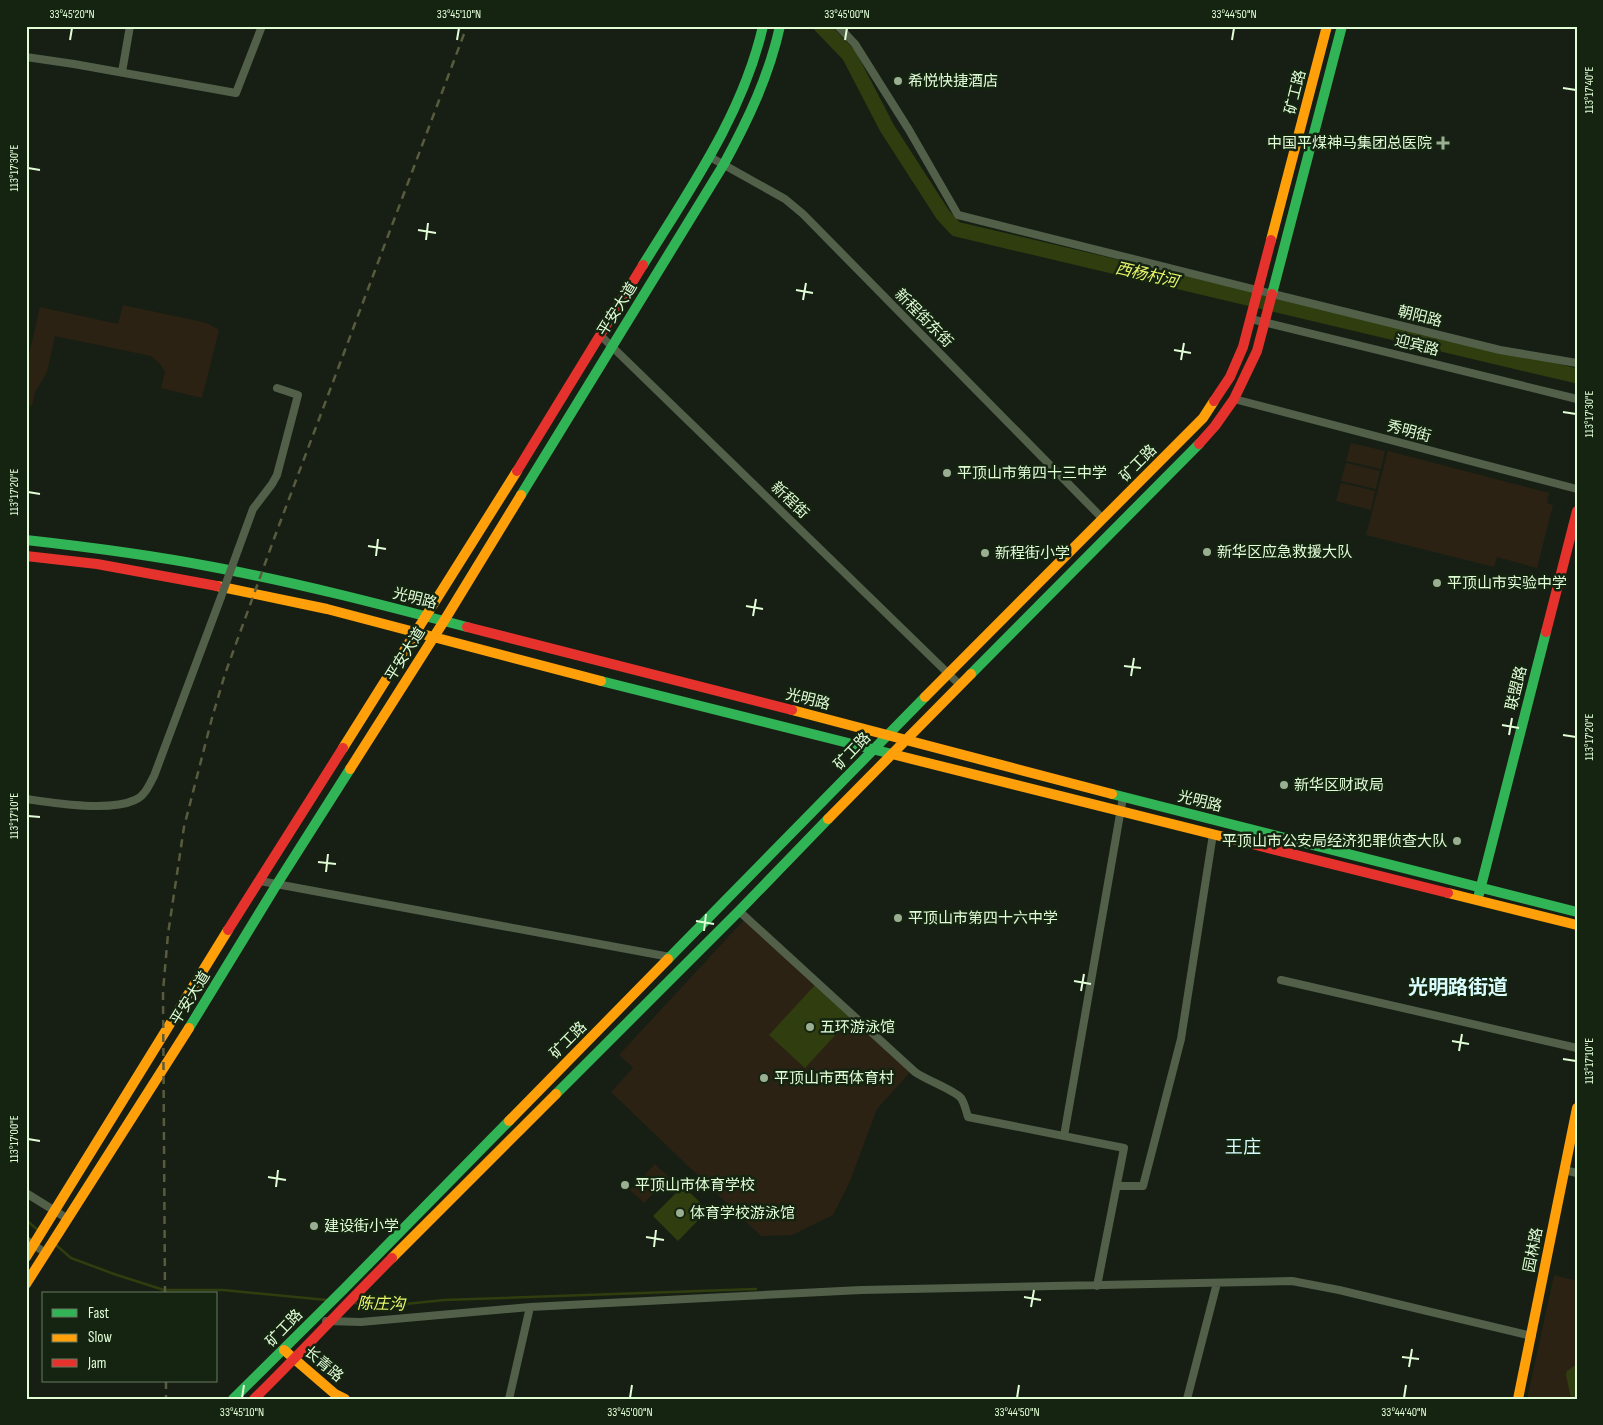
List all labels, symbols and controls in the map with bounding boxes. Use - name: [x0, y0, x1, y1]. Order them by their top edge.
- text: 33°45'20"N: [49, 7, 95, 22]
- text: 33°45'10"N: [437, 7, 481, 22]
- text: 33°45'00"N: [824, 7, 870, 22]
- text: 33°44'50"N: [1211, 7, 1257, 22]
- text: 113°17'40"E: [1582, 66, 1597, 114]
- street label: 矿工路: [1281, 68, 1310, 116]
- place label: 希悦快捷酒店: [908, 72, 998, 91]
- marker: 希悦快捷酒店: [892, 75, 904, 87]
- place label: 中国平煤神马集团总医院: [1267, 134, 1432, 153]
- marker: 中国平煤神马集团总医院: [1436, 136, 1450, 150]
- text: 113°17'30"E: [7, 144, 22, 192]
- water label: 西杨村河: [1113, 259, 1183, 293]
- street label: 平安大道: [593, 279, 641, 340]
- street label: 新程街东街: [890, 285, 957, 352]
- street label: 朝阳路: [1396, 302, 1444, 331]
- street label: 迎宾路: [1393, 331, 1441, 360]
- text: 113°17'30"E: [1582, 390, 1597, 438]
- street label: 秀明街: [1385, 416, 1433, 446]
- street label: 矿工路: [1116, 441, 1161, 486]
- place label: 平顶山市第四十三中学: [957, 464, 1107, 483]
- marker: 平顶山市第四十三中学: [941, 467, 953, 479]
- text: 113°17'20"E: [7, 468, 22, 515]
- street label: 新程街: [767, 478, 812, 523]
- place label: 新华区应急救援大队: [1217, 543, 1352, 562]
- place label: 新程街小学: [995, 544, 1070, 563]
- marker: 新华区应急救援大队: [1201, 546, 1213, 558]
- marker: 新程街小学: [979, 547, 991, 559]
- place label: 平顶山市实验中学: [1447, 574, 1567, 593]
- marker: 平顶山市实验中学: [1431, 577, 1443, 589]
- street label: 光明路: [391, 584, 439, 613]
- street label: 平安大道: [381, 624, 429, 685]
- street label: 联盟路: [1502, 664, 1531, 712]
- street label: 光明路: [784, 685, 832, 714]
- text: 113°17'20"E: [1582, 713, 1597, 760]
- street label: 矿工路: [830, 729, 875, 774]
- place label: 新华区财政局: [1294, 776, 1384, 795]
- marker: 新华区财政局: [1278, 779, 1290, 791]
- street label: 光明路: [1176, 787, 1224, 816]
- text: 113°17'10"E: [7, 793, 22, 839]
- place label: 平顶山市公安局经济犯罪侦查大队: [1222, 832, 1447, 851]
- marker: 平顶山市公安局经济犯罪侦查大队: [1451, 835, 1463, 847]
- place label: 平顶山市第四十六中学: [908, 909, 1058, 928]
- marker: 平顶山市第四十六中学: [892, 912, 904, 924]
- street label: 平安大道: [166, 968, 214, 1029]
- district label: 光明路街道: [1408, 976, 1508, 1000]
- street label: 矿工路: [546, 1018, 591, 1063]
- place label: 五环游泳馆: [820, 1018, 895, 1037]
- marker: 五环游泳馆: [804, 1021, 816, 1033]
- text: 113°17'10"E: [1582, 1038, 1597, 1084]
- place label: 平顶山市西体育村: [774, 1069, 894, 1088]
- marker: 平顶山市西体育村: [758, 1072, 770, 1084]
- text: 113°17'00"E: [7, 1115, 22, 1163]
- district label: 王庄: [1225, 1137, 1261, 1158]
- place label: 平顶山市体育学校: [635, 1176, 755, 1195]
- marker: 平顶山市体育学校: [619, 1179, 631, 1191]
- place label: 体育学校游泳馆: [690, 1204, 795, 1223]
- marker: 体育学校游泳馆: [674, 1207, 686, 1219]
- place label: 建设街小学: [324, 1217, 399, 1236]
- marker: 建设街小学: [308, 1220, 320, 1232]
- street label: 园林路: [1520, 1226, 1547, 1274]
- legend: [42, 1292, 218, 1382]
- water label: 陈庄沟: [357, 1295, 407, 1314]
- text: Fast: [88, 1304, 110, 1323]
- street label: 矿工路: [262, 1306, 307, 1351]
- text: Slow: [88, 1328, 112, 1347]
- street label: 长青路: [300, 1343, 347, 1386]
- text: Jam: [87, 1354, 106, 1373]
- text: 33°45'10"N: [220, 1405, 264, 1420]
- text: 33°45'00"N: [607, 1405, 653, 1420]
- text: 33°44'50"N: [994, 1405, 1040, 1420]
- text: 33°44'40"N: [1381, 1405, 1427, 1420]

